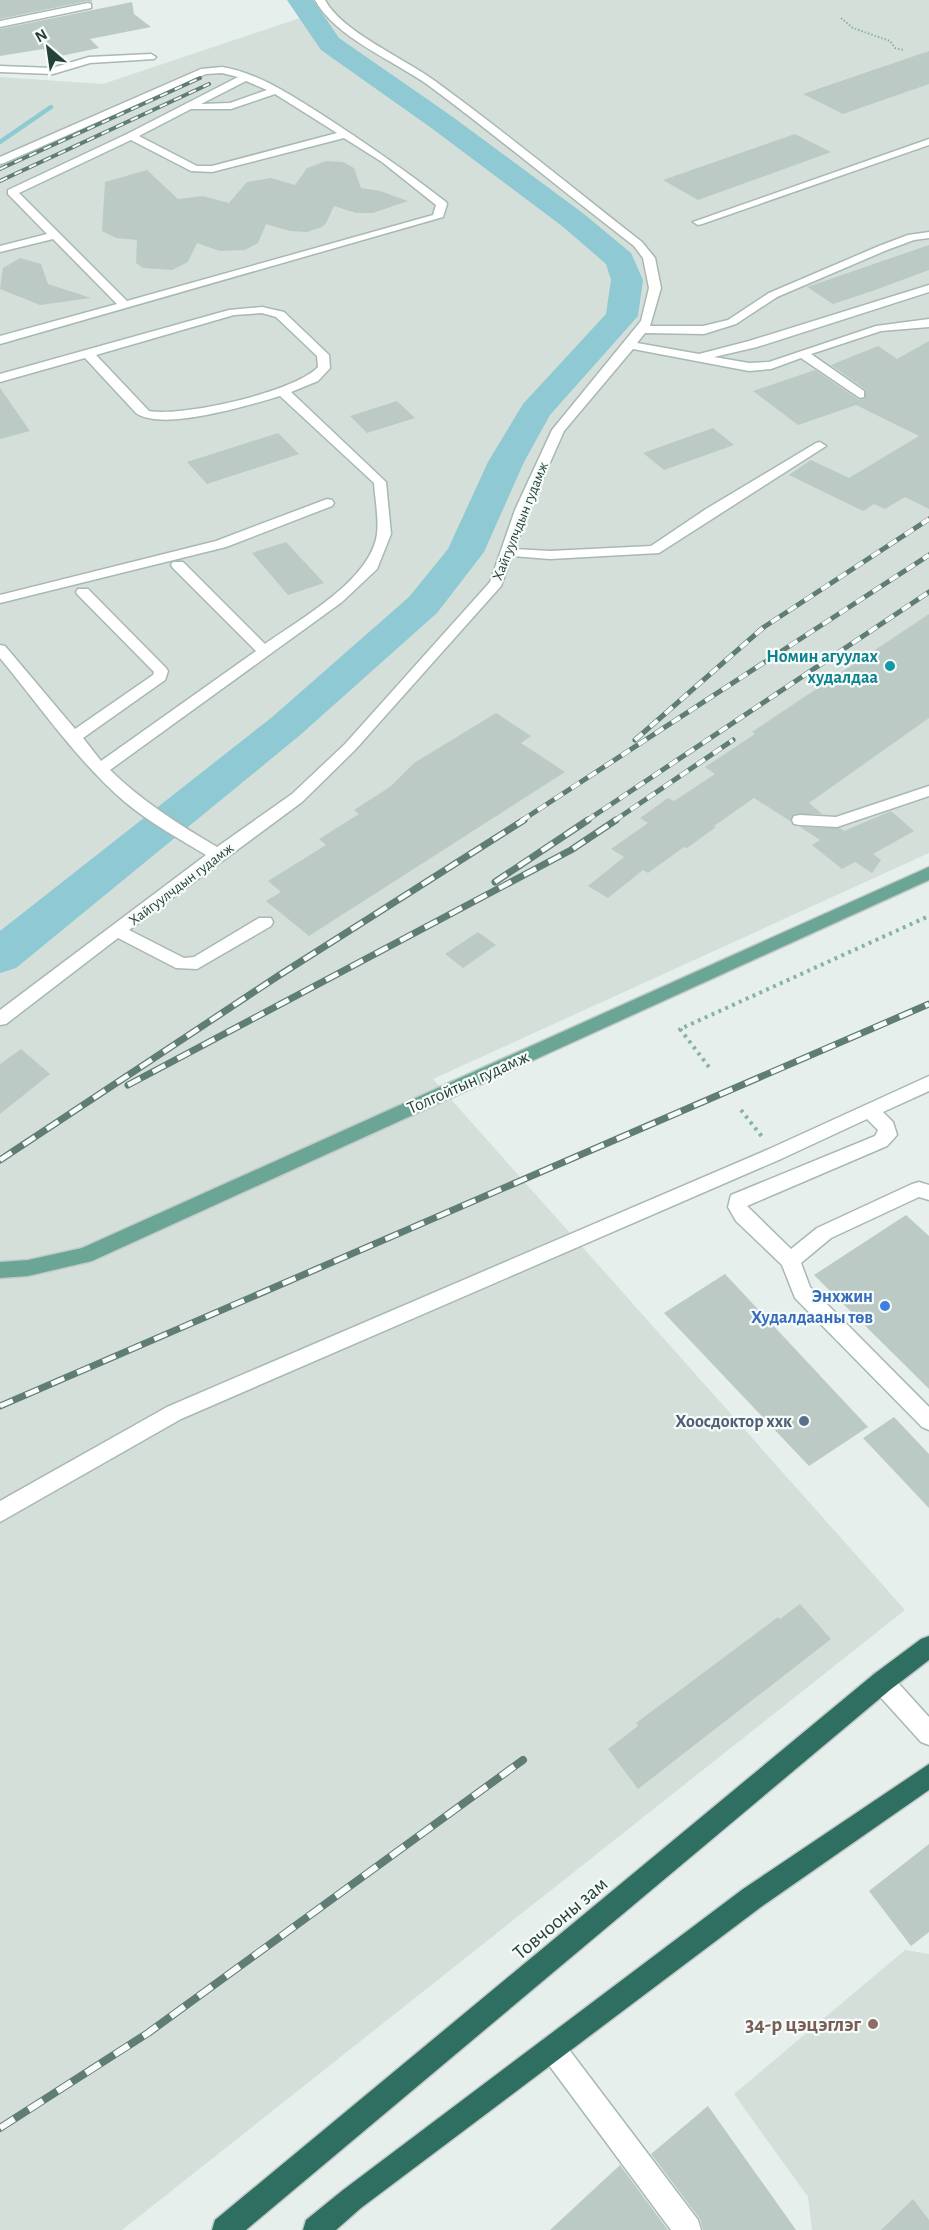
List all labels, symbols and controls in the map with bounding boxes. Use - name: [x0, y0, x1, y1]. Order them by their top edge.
- north arrow: [18, 18, 78, 78]
- text: N: [32, 26, 50, 45]
- street label: Хайгуулчдын гудамж: [490, 460, 551, 583]
- place label: Номин агуулах худалдаа: [766, 648, 879, 687]
- marker: Номин агуулах худалдаа: [883, 659, 897, 673]
- street label: Хайгуулчдын гудамж: [126, 840, 237, 928]
- street label: Толгойтын гудамж: [405, 1048, 532, 1118]
- place label: Энхжин Худалдааны төв: [751, 1288, 873, 1327]
- marker: Энхжин Худалдааны төв: [878, 1299, 892, 1313]
- place label: Хоосдоктор ххк: [675, 1413, 792, 1431]
- marker: Хоосдоктор ххк: [797, 1414, 811, 1428]
- street label: Товчооны зам: [509, 1873, 612, 1964]
- place label: 34-р цэцэглэг: [745, 2014, 861, 2035]
- marker: 34-р цэцэглэг: [866, 2017, 880, 2031]

